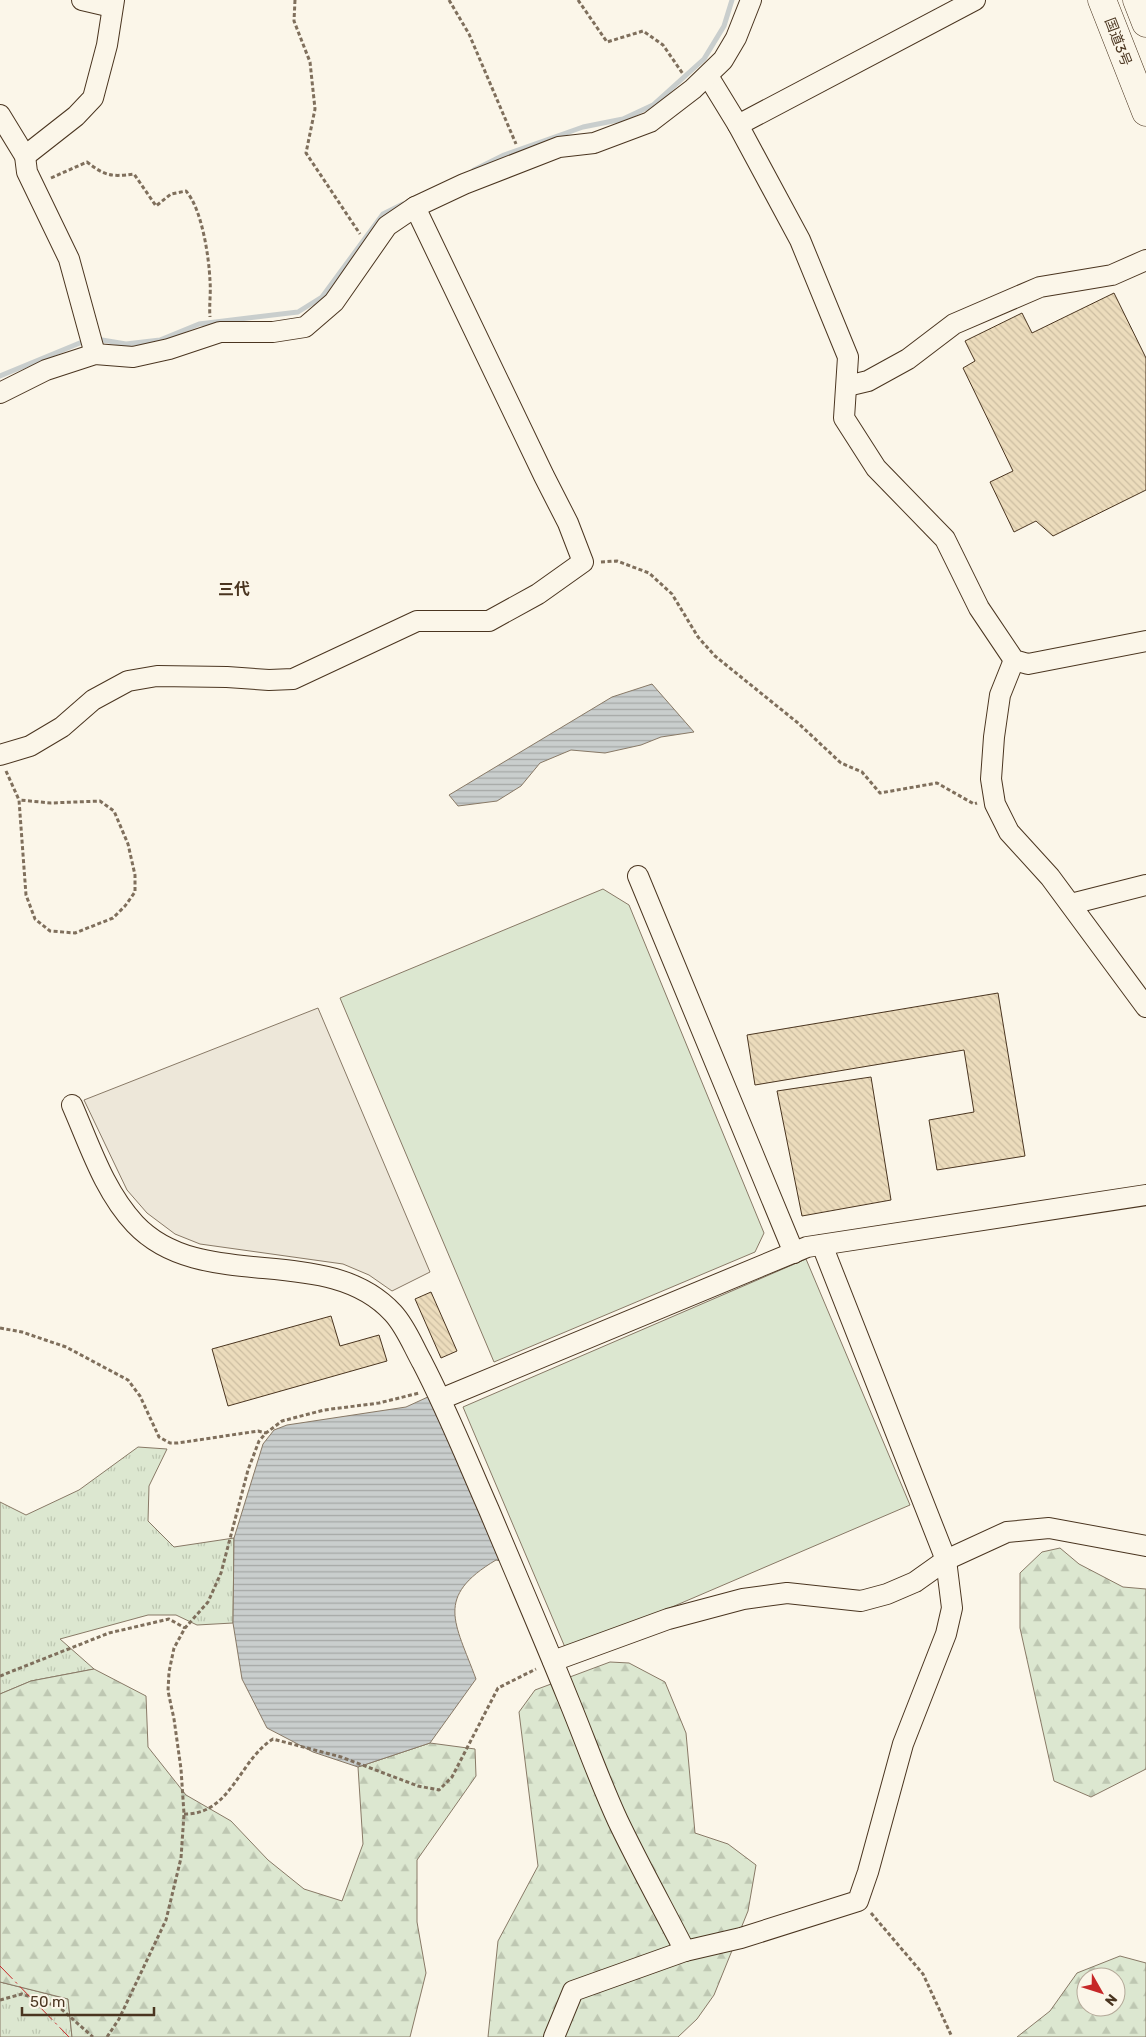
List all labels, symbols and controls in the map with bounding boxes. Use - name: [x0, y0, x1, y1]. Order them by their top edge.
- street label: 国道3号: [1101, 15, 1135, 69]
- district label: 三代: [218, 580, 250, 599]
- north arrow: [1076, 1967, 1126, 2017]
- scale bar: [22, 1984, 155, 2016]
- text: N: [1101, 1991, 1120, 2009]
- text: 50 m: [30, 1993, 65, 2011]

